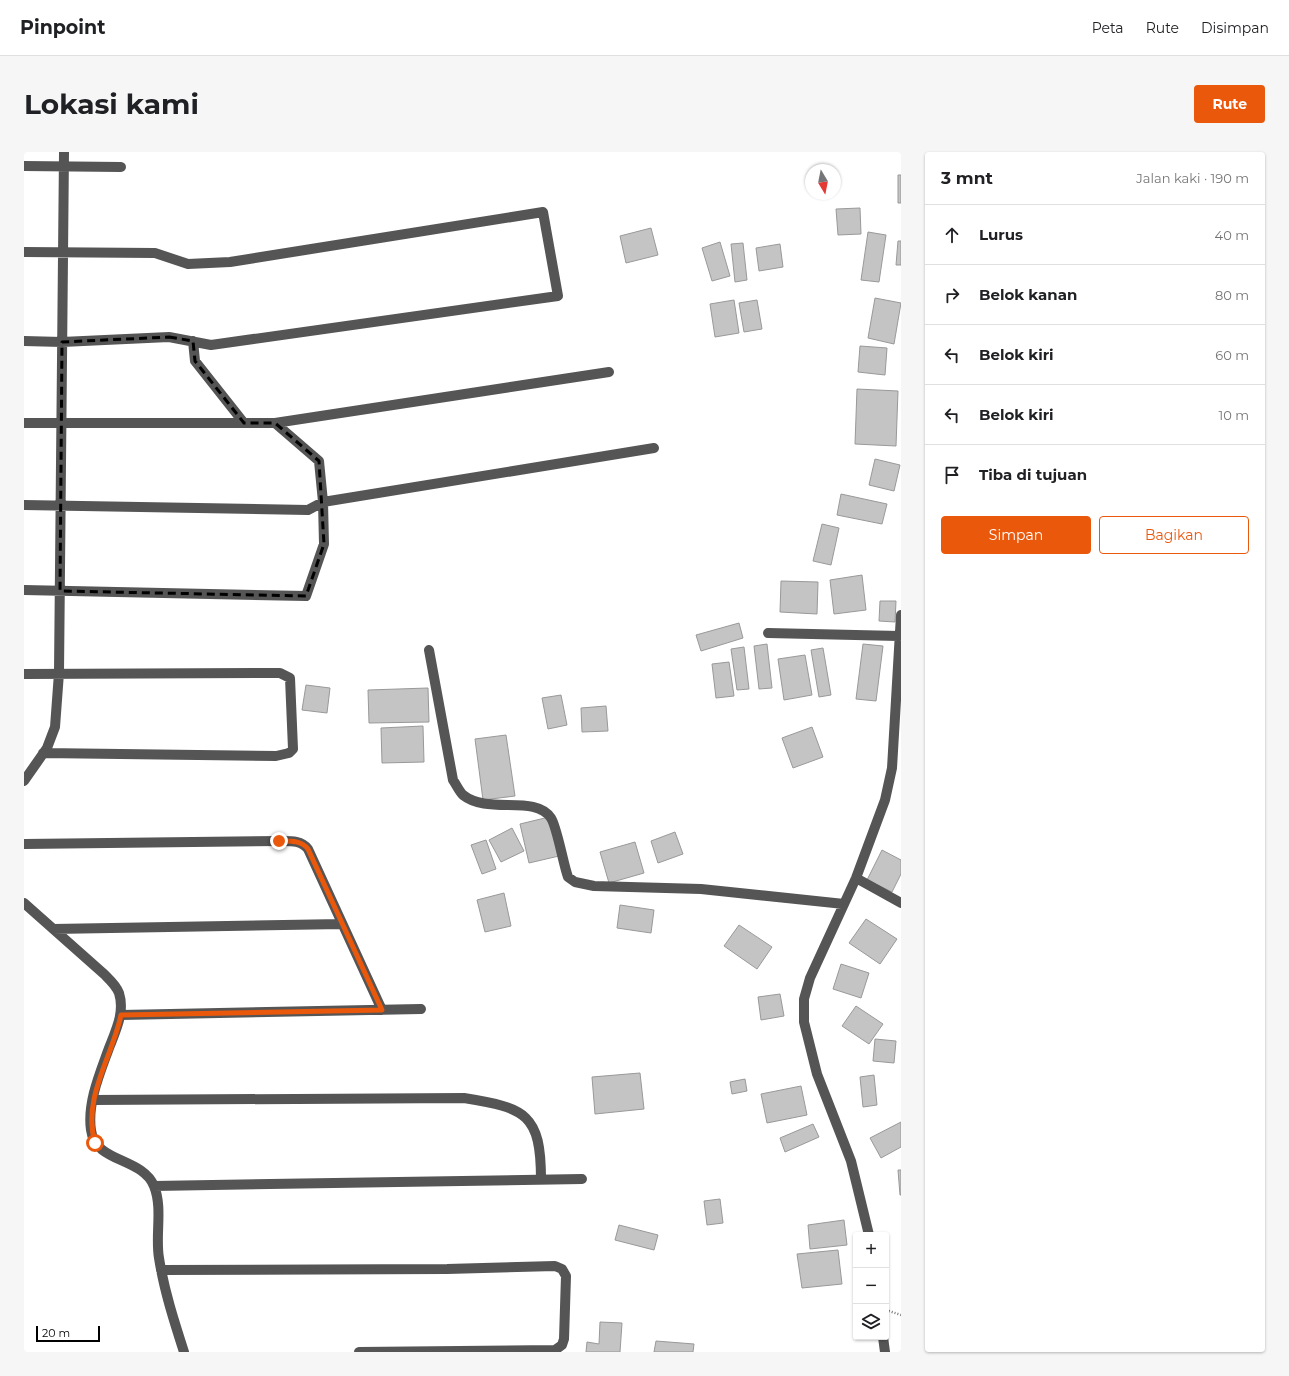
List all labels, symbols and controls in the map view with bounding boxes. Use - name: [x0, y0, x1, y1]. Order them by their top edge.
- text: Pinpoint: [20, 16, 105, 39]
- text: Peta: [1092, 19, 1124, 37]
- text: Rute: [1146, 19, 1179, 37]
- text: Disimpan: [1201, 19, 1269, 37]
- button: Rute: [1194, 85, 1265, 123]
- text: Lokasi kami: [24, 87, 199, 121]
- north arrow: [805, 164, 841, 200]
- text: 3 mnt: [941, 168, 993, 188]
- text: Jalan kaki · 190 m: [1136, 170, 1249, 186]
- icon: ahead: [941, 224, 963, 246]
- text: Lurus: [979, 225, 1023, 244]
- text: 40 m: [1215, 227, 1249, 243]
- icon: right: [941, 284, 963, 306]
- text: Belok kanan: [979, 285, 1077, 304]
- text: 80 m: [1215, 287, 1249, 303]
- icon: left: [941, 344, 963, 366]
- text: Belok kiri: [979, 345, 1054, 364]
- text: 60 m: [1215, 347, 1249, 363]
- icon: left: [941, 404, 963, 426]
- text: Belok kiri: [979, 405, 1054, 424]
- text: 10 m: [1219, 407, 1249, 423]
- icon: arrive: [941, 464, 963, 486]
- text: Tiba di tujuan: [979, 465, 1087, 484]
- button: Simpan: [941, 516, 1091, 554]
- button: Bagikan: [1099, 516, 1249, 554]
- route end: [270, 832, 288, 850]
- route start: [86, 1134, 104, 1152]
- map controls: [853, 1232, 889, 1340]
- button: +: [853, 1232, 889, 1268]
- button: −: [853, 1268, 889, 1304]
- button: layers: [853, 1304, 889, 1340]
- scale bar: [36, 1324, 100, 1343]
- text: 20 m: [42, 1326, 70, 1340]

